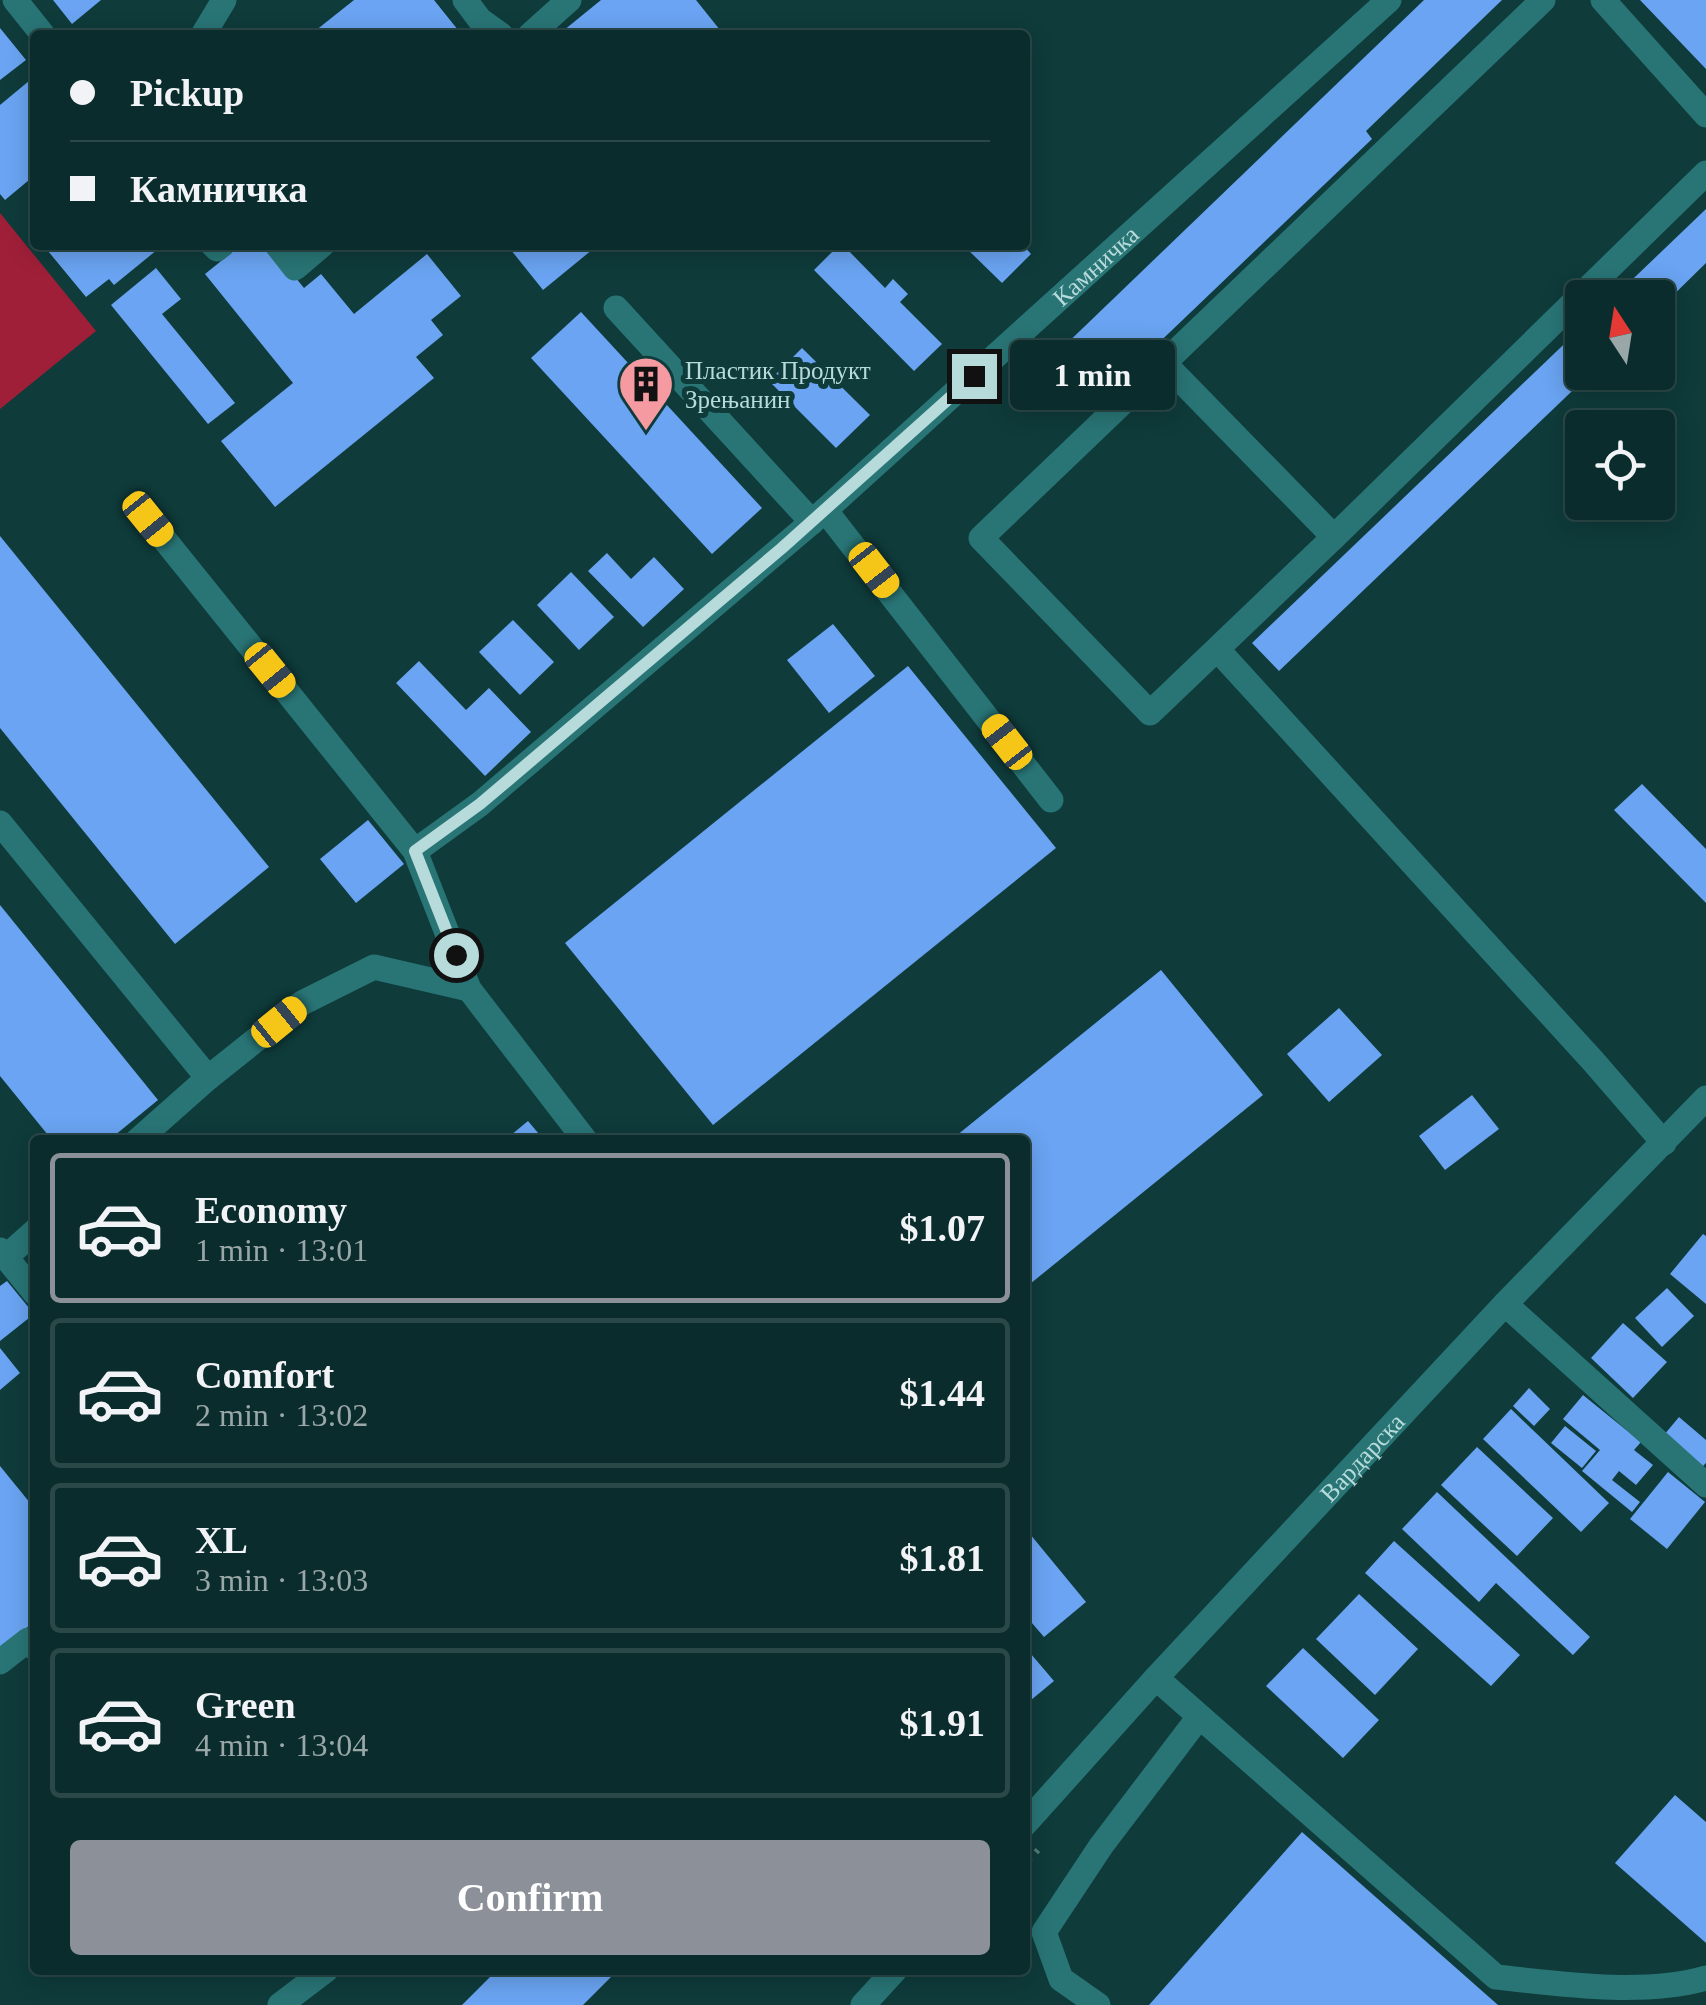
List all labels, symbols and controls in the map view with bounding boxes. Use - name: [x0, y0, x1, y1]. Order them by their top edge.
- text: Pickup: [130, 72, 244, 114]
- text: Камничка: [130, 168, 307, 210]
- street label: Камничка: [1048, 221, 1144, 311]
- north arrow: [1565, 280, 1675, 390]
- map controls: [1565, 280, 1675, 520]
- callout: 1 min: [1009, 341, 1174, 411]
- building icon: Пластик Продукт Зрењанин: [616, 354, 676, 433]
- route end: [952, 354, 997, 399]
- place label: Пластик Продукт Зрењанин: [685, 357, 871, 413]
- text: 1 min: [1054, 357, 1131, 393]
- button: locate: [1565, 410, 1675, 520]
- car: [117, 486, 179, 552]
- car: [844, 537, 904, 603]
- car: [239, 637, 301, 703]
- car: [977, 709, 1037, 775]
- route start: [434, 933, 479, 978]
- car: [246, 991, 312, 1053]
- icon: car: [75, 1183, 165, 1273]
- text: Economy: [195, 1189, 347, 1231]
- text: $1.07: [900, 1207, 985, 1249]
- text: 1 min · 13:01: [195, 1232, 368, 1268]
- icon: car: [75, 1348, 165, 1438]
- text: Comfort: [195, 1354, 334, 1396]
- text: $1.44: [900, 1372, 985, 1414]
- text: 2 min · 13:02: [195, 1397, 368, 1433]
- street label: Вардарска: [1315, 1408, 1410, 1507]
- icon: car: [75, 1513, 165, 1603]
- text: XL: [195, 1519, 248, 1561]
- text: $1.81: [900, 1537, 985, 1579]
- text: 3 min · 13:03: [195, 1562, 368, 1598]
- icon: car: [75, 1678, 165, 1768]
- text: Green: [195, 1684, 296, 1726]
- text: $1.91: [900, 1702, 985, 1744]
- text: 4 min · 13:04: [195, 1727, 368, 1763]
- button: Confirm: [70, 1840, 990, 1955]

